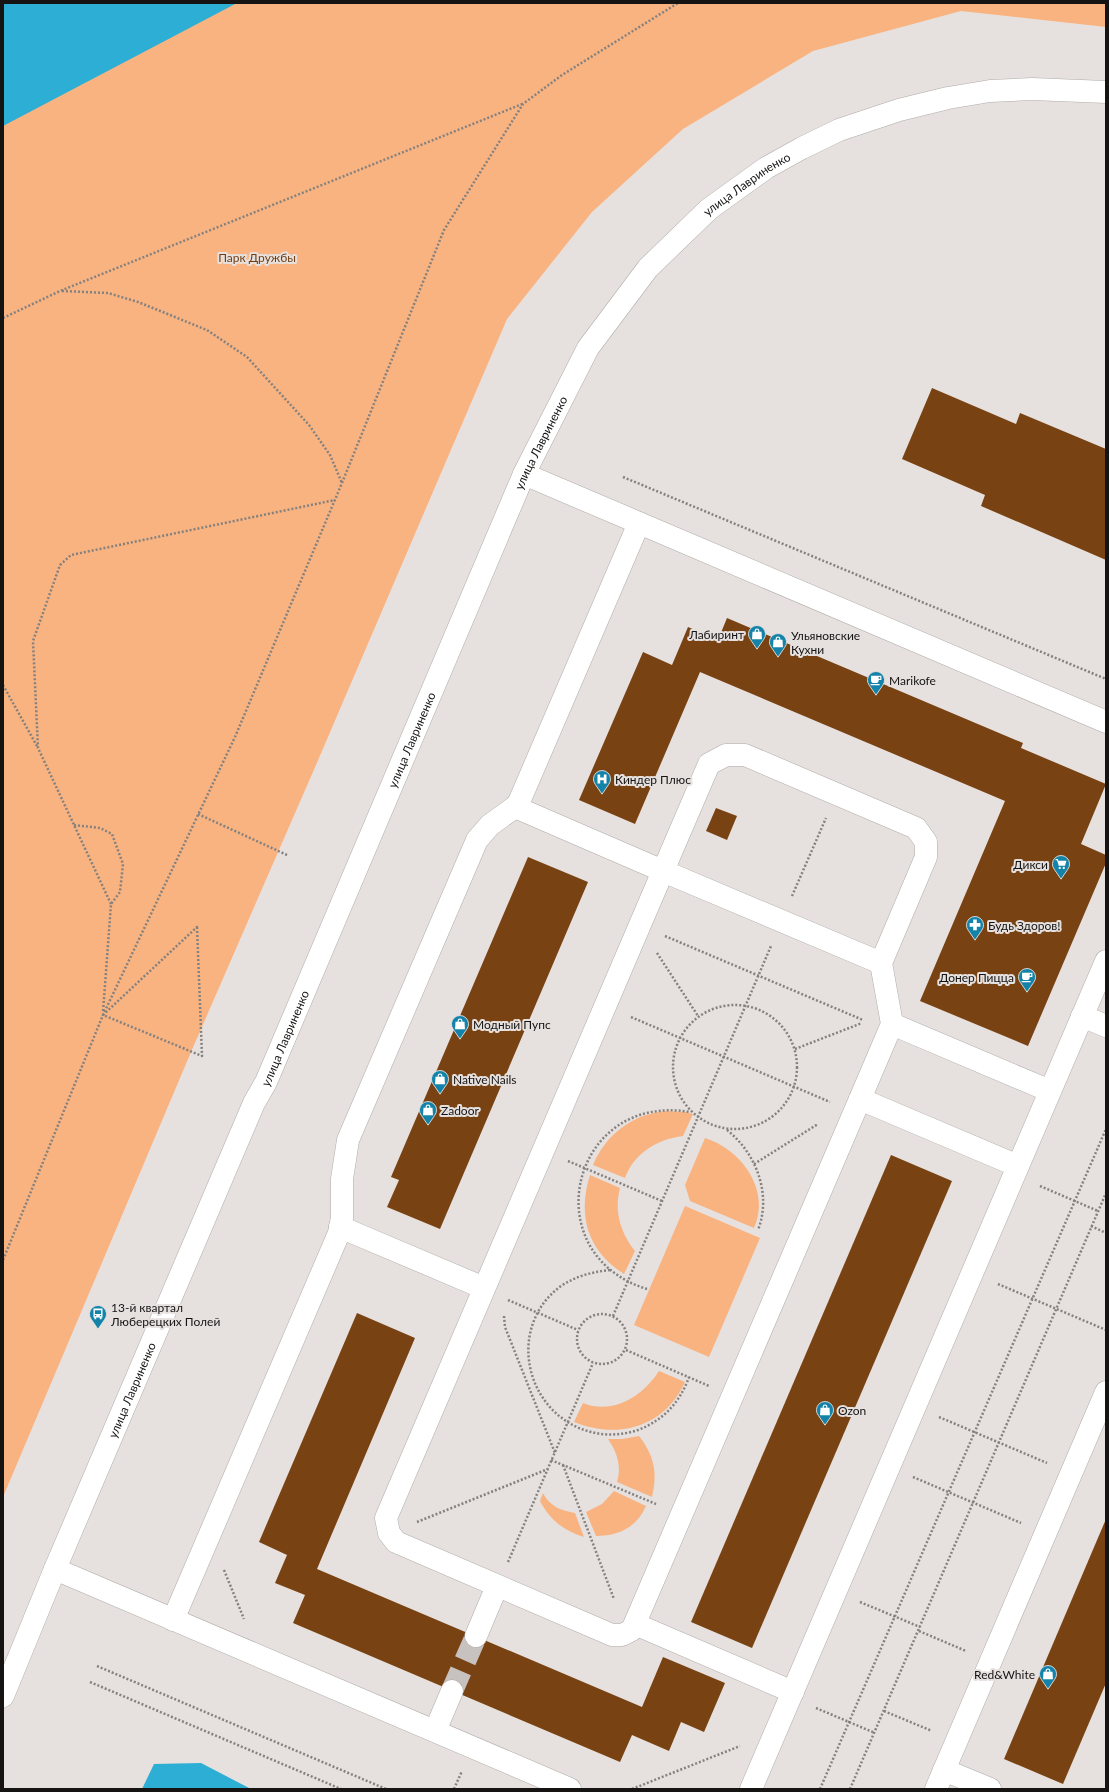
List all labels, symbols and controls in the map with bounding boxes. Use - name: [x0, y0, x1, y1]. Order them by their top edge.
- street label: улица Лавриненко: [699, 149, 793, 219]
- park label: Парк Дружбы: [218, 250, 296, 265]
- street label: улица Лавриненко: [511, 393, 570, 492]
- shop icon: Лабиринт: [747, 624, 767, 649]
- place label: Лабиринт: [688, 627, 744, 642]
- place label: Ульяновские Кухни: [791, 628, 860, 657]
- shop icon: Ульяновские Кухни: [768, 632, 788, 657]
- cafe icon: Marikofe: [866, 670, 886, 695]
- place label: Marikofe: [889, 673, 936, 688]
- street label: улица Лавриненко: [384, 689, 438, 790]
- hospital icon: Киндер Плюс: [592, 769, 612, 794]
- place label: Киндер Плюс: [615, 772, 691, 787]
- supermarket icon: Дикси: [1051, 854, 1071, 879]
- place label: Дикси: [1013, 857, 1048, 872]
- pharmacy icon: Будь Здоров!: [965, 915, 985, 940]
- place label: Будь Здоров!: [988, 918, 1060, 933]
- cafe icon: Донер Пицца: [1017, 967, 1037, 992]
- place label: Донер Пицца: [939, 970, 1014, 985]
- street label: улица Лавриненко: [258, 988, 312, 1089]
- shop icon: Модный Пупс: [450, 1014, 470, 1039]
- place label: Модный Пупс: [473, 1017, 551, 1032]
- shop icon: Native Nails: [430, 1069, 450, 1094]
- place label: Native Nails: [453, 1072, 517, 1087]
- shop icon: Zadoor: [418, 1100, 438, 1125]
- place label: Zadoor: [441, 1103, 479, 1118]
- place label: 13-й квартал Люберецких Полей: [110, 1300, 220, 1329]
- bus stop icon: 13-й квартал Люберецких Полей: [88, 1304, 108, 1329]
- street label: улица Лавриненко: [104, 1340, 159, 1440]
- shop icon: Ozon: [815, 1400, 835, 1425]
- place label: Ozon: [838, 1403, 866, 1418]
- shop icon: Red&White: [1038, 1664, 1058, 1689]
- place label: Red&White: [974, 1667, 1035, 1682]

